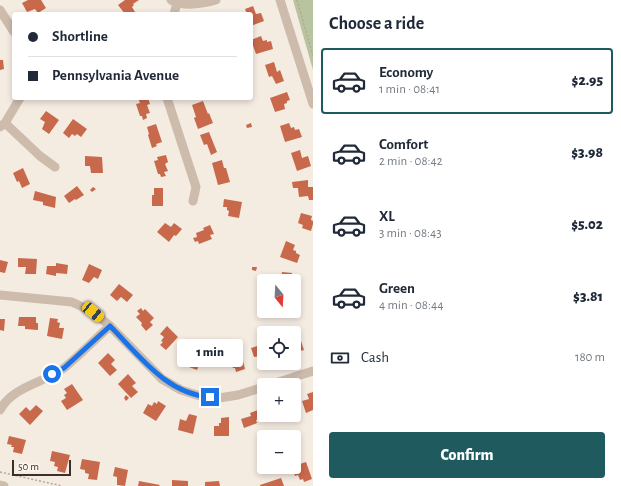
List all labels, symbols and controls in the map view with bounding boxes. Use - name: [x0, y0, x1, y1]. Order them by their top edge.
- text: Choose a ride: [329, 15, 424, 33]
- text: Shortline: [52, 29, 108, 44]
- icon: car: [331, 63, 367, 99]
- text: Economy: [379, 65, 433, 80]
- text: Pennsylvania Avenue: [52, 68, 179, 83]
- text: $2.95: [572, 73, 603, 88]
- text: 1 min · 08:41: [379, 83, 440, 96]
- icon: car: [331, 135, 367, 171]
- text: Comfort: [379, 137, 428, 152]
- text: $3.98: [571, 145, 603, 160]
- text: 2 min · 08:42: [379, 155, 443, 168]
- icon: car: [331, 207, 367, 243]
- text: XL: [379, 209, 395, 224]
- text: $5.02: [571, 217, 603, 232]
- text: 3 min · 08:43: [379, 227, 442, 240]
- north arrow: [257, 274, 301, 318]
- map controls: [257, 274, 301, 474]
- icon: car: [331, 279, 367, 315]
- text: Green: [379, 281, 415, 296]
- text: $3.81: [573, 289, 603, 304]
- text: 4 min · 08:44: [379, 299, 443, 312]
- car: [80, 300, 106, 324]
- button: locate: [257, 326, 301, 370]
- callout: 1 min: [177, 339, 243, 367]
- text: 1 min: [196, 346, 224, 359]
- icon: cash: [329, 347, 351, 369]
- text: Cash: [361, 350, 389, 365]
- text: 180 m: [575, 351, 605, 364]
- route start: [43, 365, 61, 383]
- button: +: [257, 378, 301, 422]
- route end: [201, 388, 219, 406]
- button: −: [257, 430, 301, 474]
- button: Confirm: [329, 432, 605, 478]
- scale bar: [12, 458, 71, 477]
- text: 50 m: [18, 461, 39, 472]

